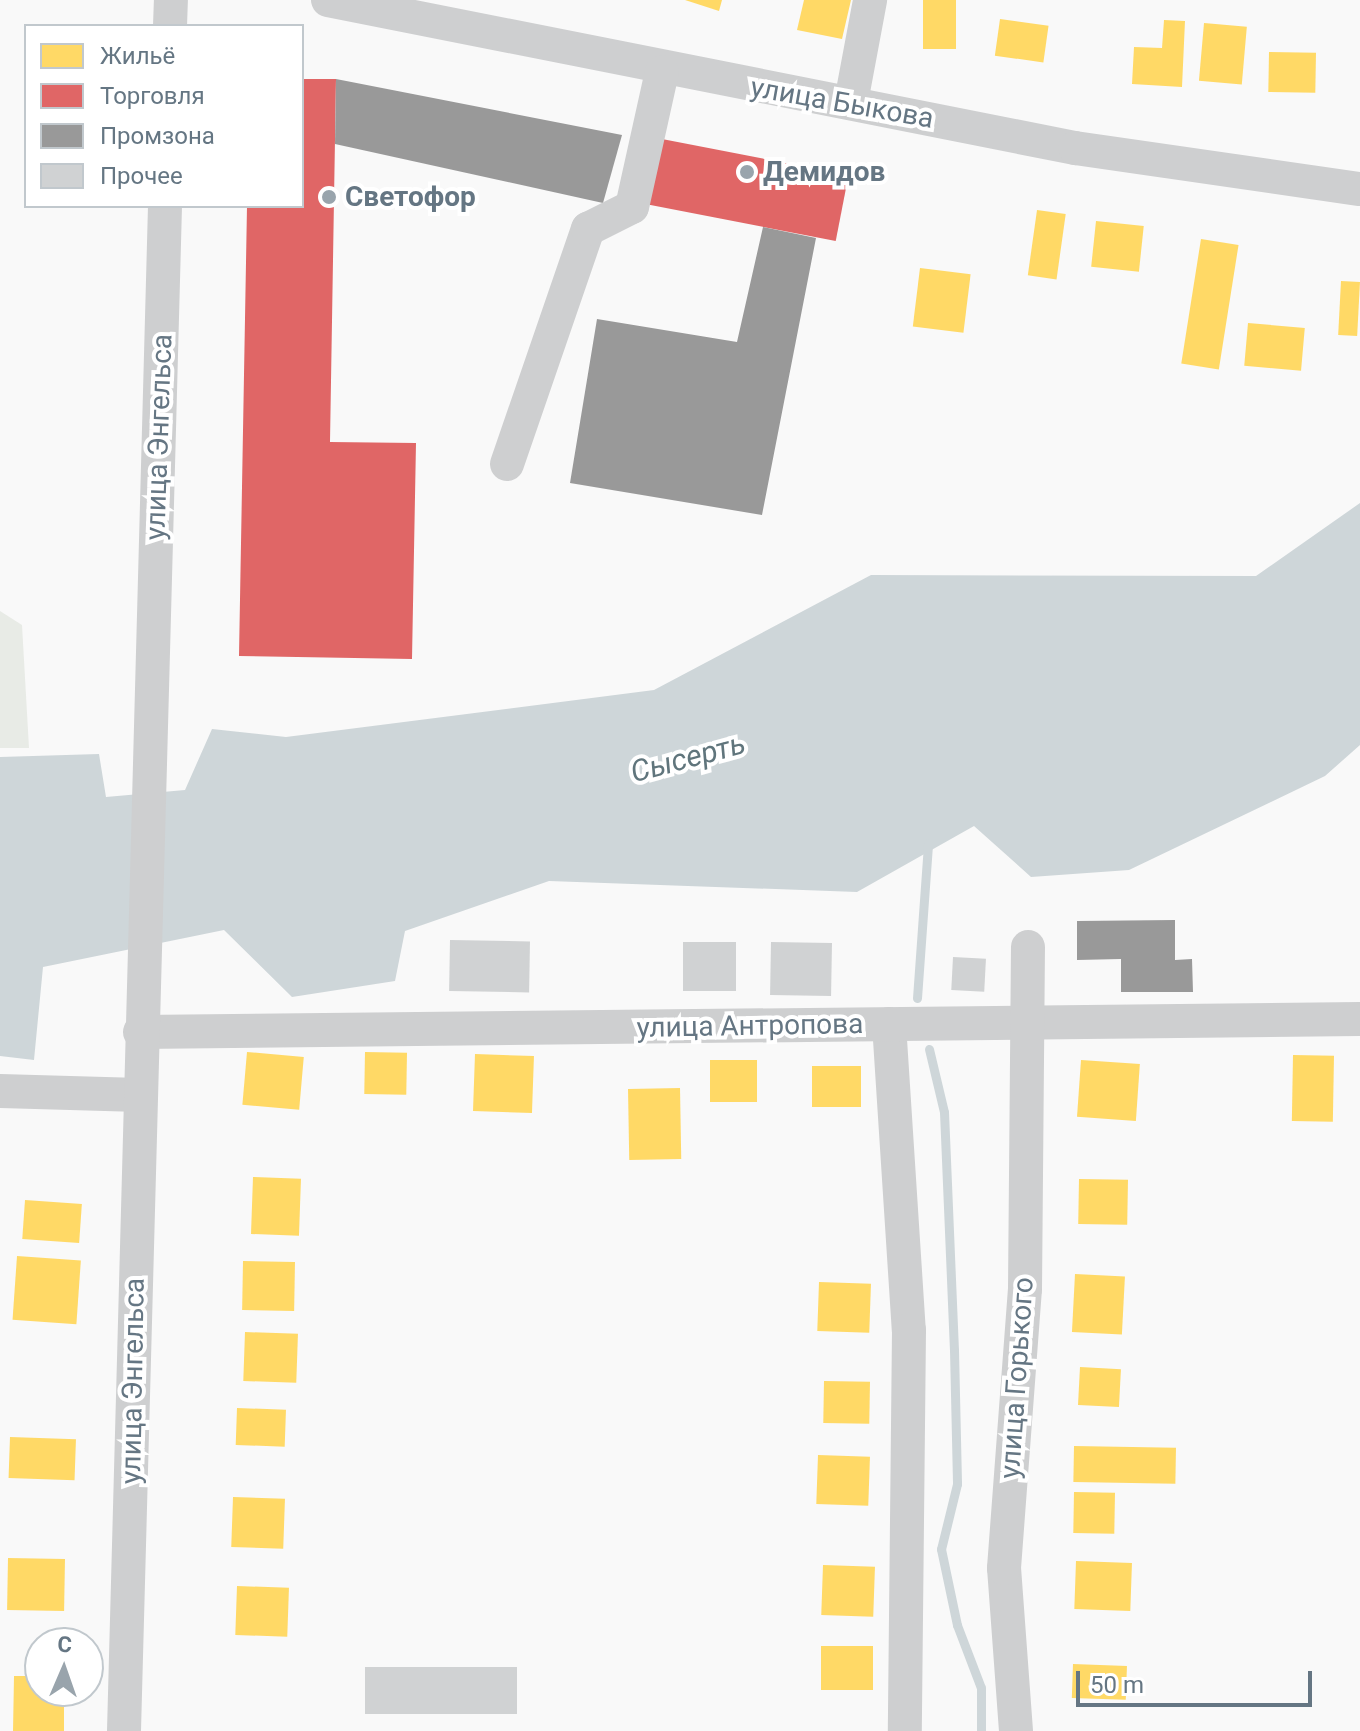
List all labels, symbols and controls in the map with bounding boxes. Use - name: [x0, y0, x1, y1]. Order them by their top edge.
- legend: [24, 24, 304, 208]
- text: Жильё: [100, 42, 175, 70]
- street label: улица Быкова: [748, 70, 936, 136]
- text: Торговля: [100, 82, 205, 110]
- text: Промзона: [100, 122, 215, 150]
- place label: Демидов: [763, 155, 885, 189]
- text: Прочее: [100, 162, 183, 190]
- marker: Демидов: [738, 163, 756, 181]
- place label: Светофор: [345, 180, 476, 214]
- marker: Светофор: [320, 188, 338, 206]
- street label: улица Энгельса: [139, 333, 179, 541]
- water label: Сысерть: [627, 725, 749, 791]
- street label: улица Антропова: [636, 1007, 864, 1045]
- street label: улица Горького: [993, 1276, 1041, 1480]
- street label: улица Энгельса: [114, 1277, 152, 1485]
- north arrow: [24, 1627, 104, 1707]
- text: С: [57, 1632, 72, 1657]
- scale bar: [1080, 1655, 1316, 1705]
- text: 50 m: [1090, 1671, 1144, 1699]

